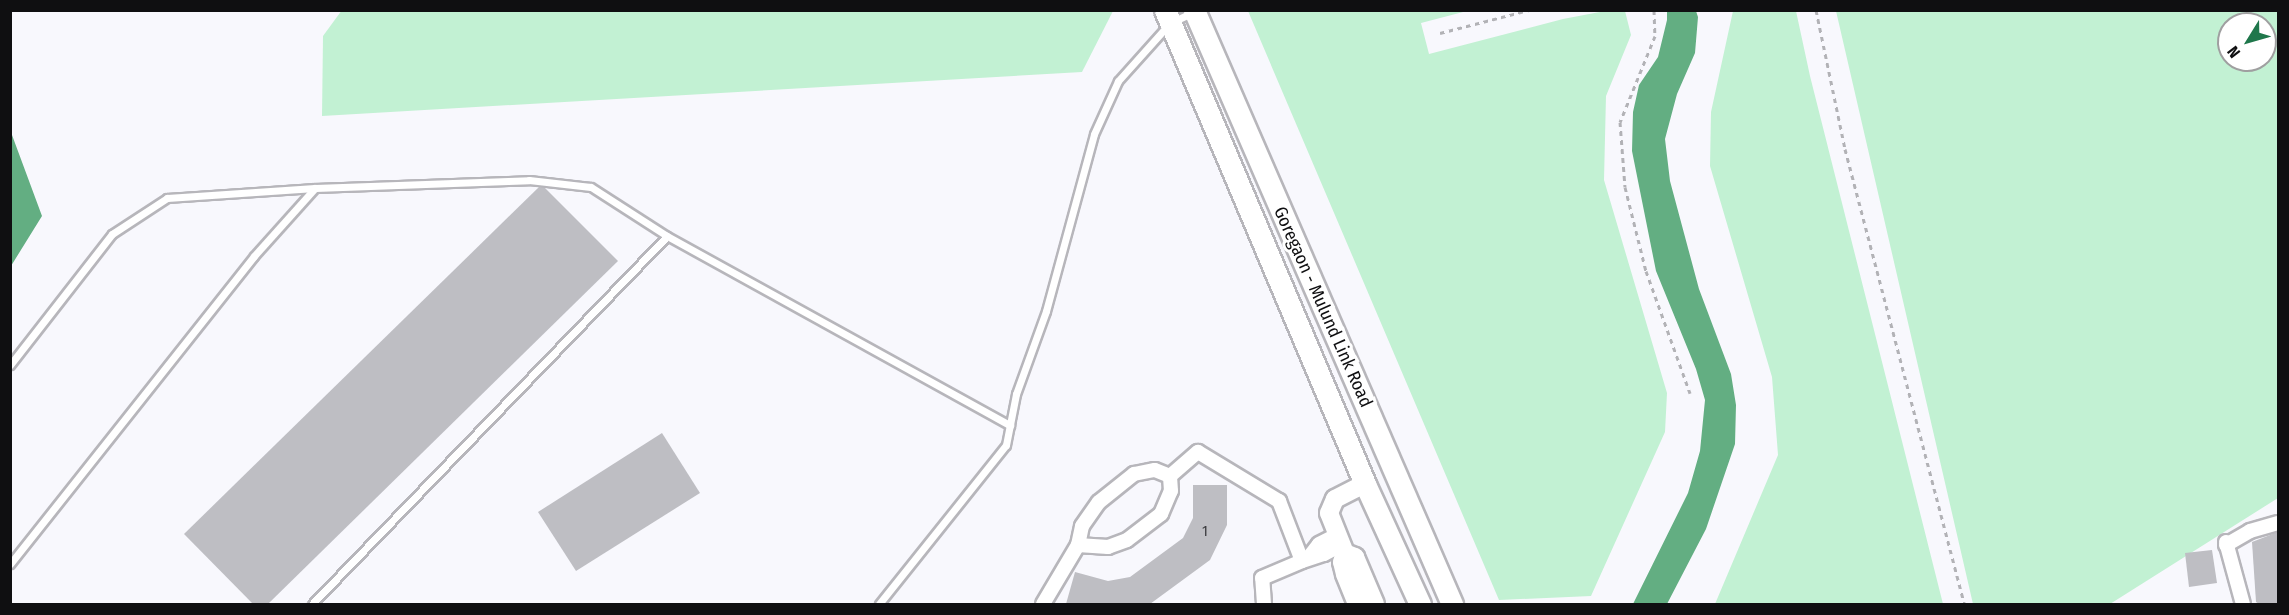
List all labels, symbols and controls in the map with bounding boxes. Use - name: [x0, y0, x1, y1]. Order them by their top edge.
- north arrow: [2217, 12, 2277, 72]
- text: N: [2223, 42, 2244, 61]
- street label: Goregaon - Mulund Link Road: [1269, 203, 1377, 411]
- house number: 1: [1202, 523, 1208, 541]

